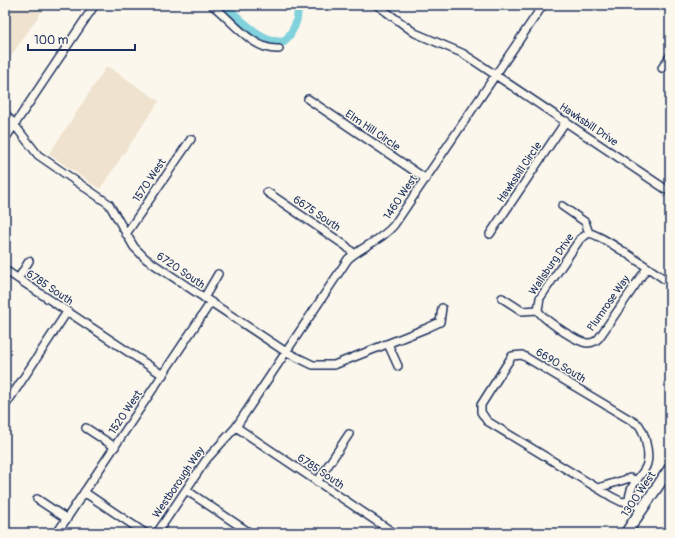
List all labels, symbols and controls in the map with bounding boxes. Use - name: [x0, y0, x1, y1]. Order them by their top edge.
- scale bar: [28, 26, 135, 52]
- text: 100 m: [34, 33, 69, 48]
- street label: Hawksbill Drive: [557, 100, 621, 149]
- street label: Elm Hill Circle: [343, 107, 403, 154]
- street label: Hawksbill Circle: [494, 139, 545, 205]
- street label: 1570 West: [130, 155, 169, 205]
- street label: 1460 West: [381, 172, 420, 222]
- street label: 6675 South: [291, 193, 343, 234]
- street label: Wallsburg Drive: [526, 231, 577, 297]
- street label: 6720 South: [154, 249, 207, 291]
- street label: 6785 South: [24, 267, 76, 308]
- street label: Plumrose Way: [584, 273, 633, 334]
- street label: 6690 South: [533, 345, 588, 385]
- street label: 1520 West: [106, 387, 145, 437]
- street label: Westborough Way: [150, 444, 207, 520]
- street label: 6785 South: [295, 451, 347, 492]
- street label: 1300 West: [618, 469, 659, 519]

